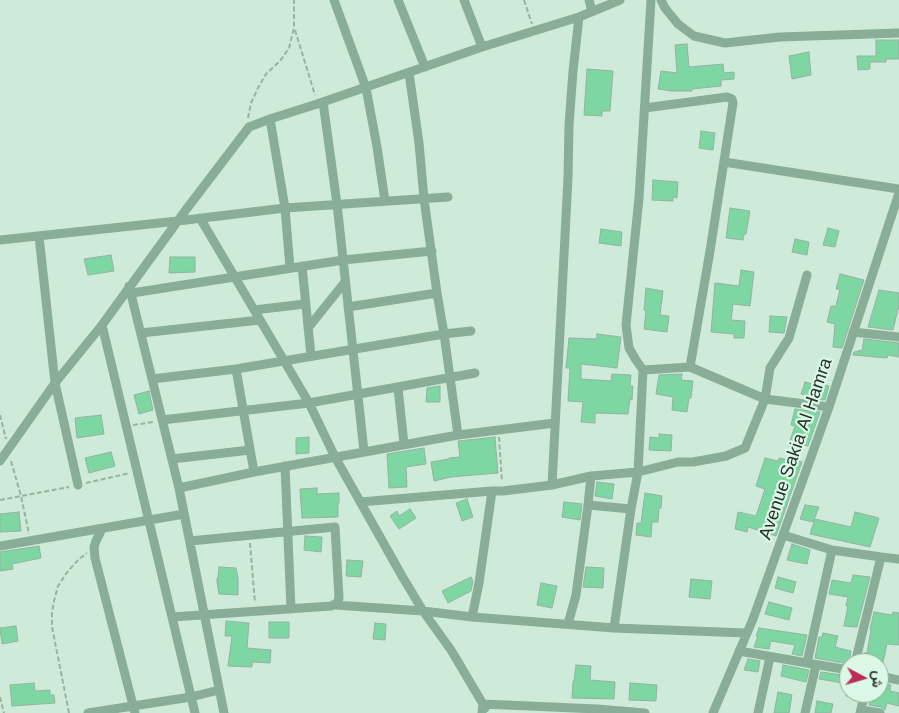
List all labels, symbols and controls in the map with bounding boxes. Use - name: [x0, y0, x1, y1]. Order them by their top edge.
- street label: Avenue Sakia Al Hamra: [755, 355, 837, 543]
- north arrow: [839, 653, 889, 703]
- text: ش: [869, 670, 887, 689]

